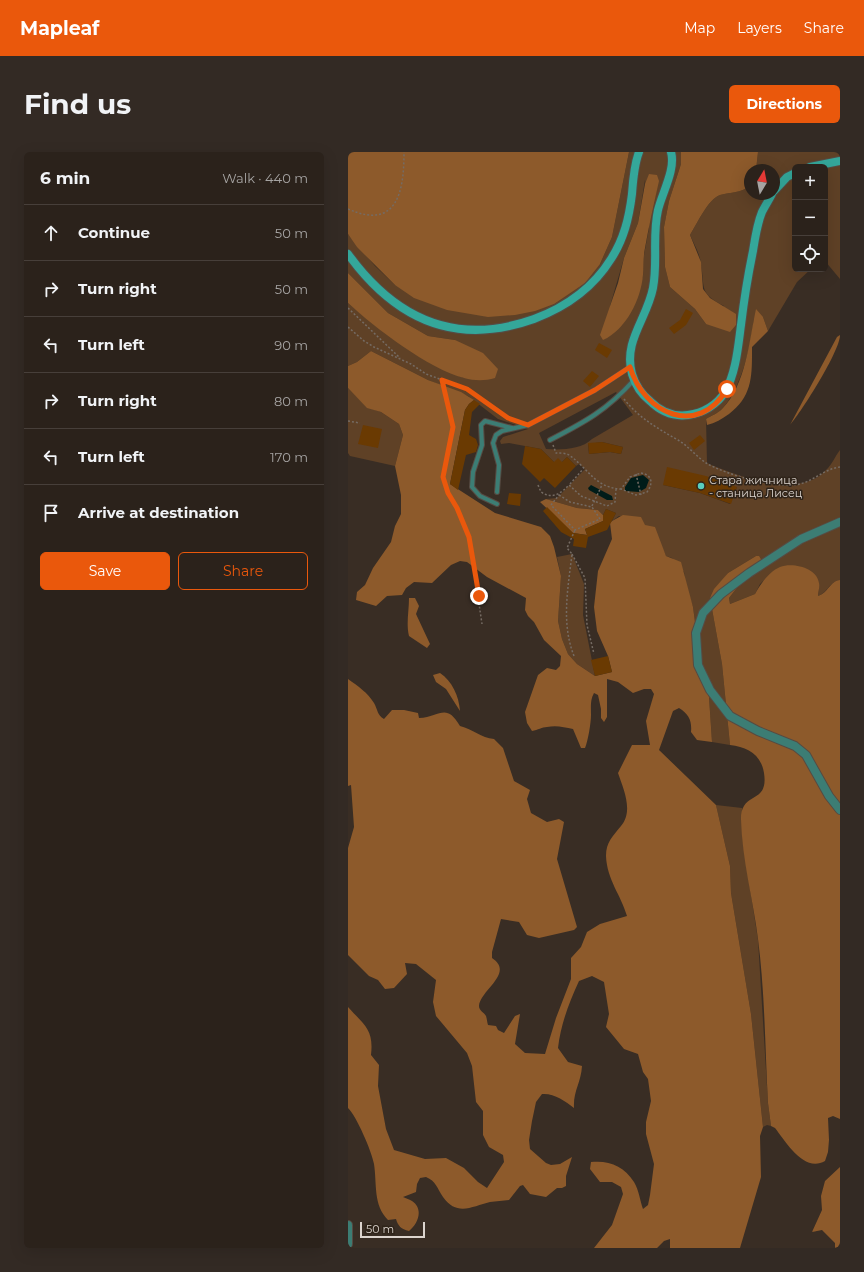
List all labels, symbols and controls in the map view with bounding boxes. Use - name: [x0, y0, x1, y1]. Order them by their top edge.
- text: Mapleaf: [20, 17, 99, 40]
- text: Map: [684, 19, 715, 37]
- text: Layers: [737, 19, 782, 37]
- text: Share: [804, 19, 844, 37]
- button: Directions: [729, 85, 840, 123]
- text: Find us: [24, 87, 131, 121]
- north arrow: [744, 164, 780, 200]
- map controls: [792, 164, 828, 272]
- button: +: [792, 164, 828, 200]
- text: 6 min: [40, 168, 90, 188]
- text: Walk · 440 m: [222, 170, 308, 186]
- button: −: [792, 200, 828, 236]
- icon: ahead: [40, 222, 62, 244]
- text: Continue: [78, 223, 150, 242]
- text: 50 m: [275, 225, 308, 241]
- button: locate: [792, 236, 828, 272]
- icon: right: [40, 278, 62, 300]
- text: Turn right: [78, 279, 157, 298]
- text: 50 m: [275, 281, 308, 297]
- icon: left: [40, 334, 62, 356]
- text: Turn left: [78, 335, 145, 354]
- text: 90 m: [274, 337, 308, 353]
- route start: [718, 380, 736, 398]
- icon: right: [40, 390, 62, 412]
- text: Turn right: [78, 391, 157, 410]
- text: 80 m: [274, 393, 308, 409]
- icon: left: [40, 446, 62, 468]
- text: Turn left: [78, 447, 145, 466]
- text: 170 m: [270, 449, 308, 465]
- place label: Стара жичница - станица Лисец: [709, 473, 803, 500]
- marker: Стара жичница - станица Лисец: [696, 481, 706, 491]
- icon: arrive: [40, 502, 62, 524]
- text: Arrive at destination: [78, 503, 239, 522]
- button: Save: [40, 552, 170, 590]
- button: Share: [178, 552, 308, 590]
- route end: [470, 587, 488, 605]
- scale bar: [360, 1220, 425, 1239]
- text: 50 m: [366, 1222, 394, 1236]

